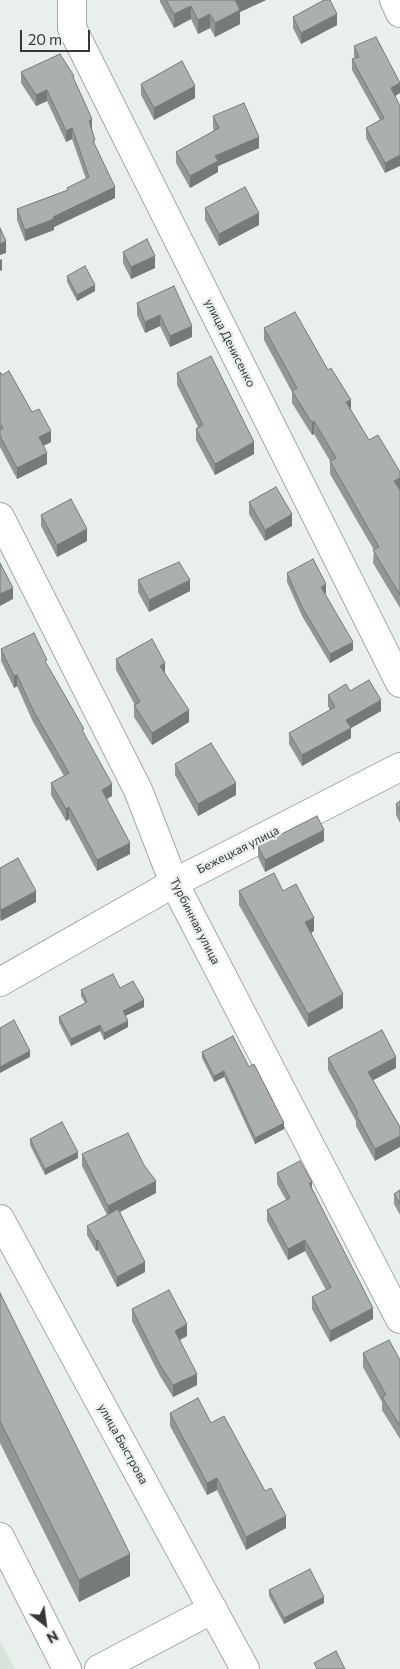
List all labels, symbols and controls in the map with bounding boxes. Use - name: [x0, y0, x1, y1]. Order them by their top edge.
- scale bar: [22, 20, 92, 52]
- text: 20 m: [28, 30, 62, 48]
- street label: улица Денисенко: [202, 297, 258, 389]
- street label: Бежецкая улица: [194, 823, 282, 877]
- street label: Турбинная улица: [167, 875, 223, 967]
- street label: улица Быстрова: [95, 1401, 151, 1487]
- north arrow: [20, 1599, 70, 1649]
- text: N: [44, 1627, 62, 1647]

